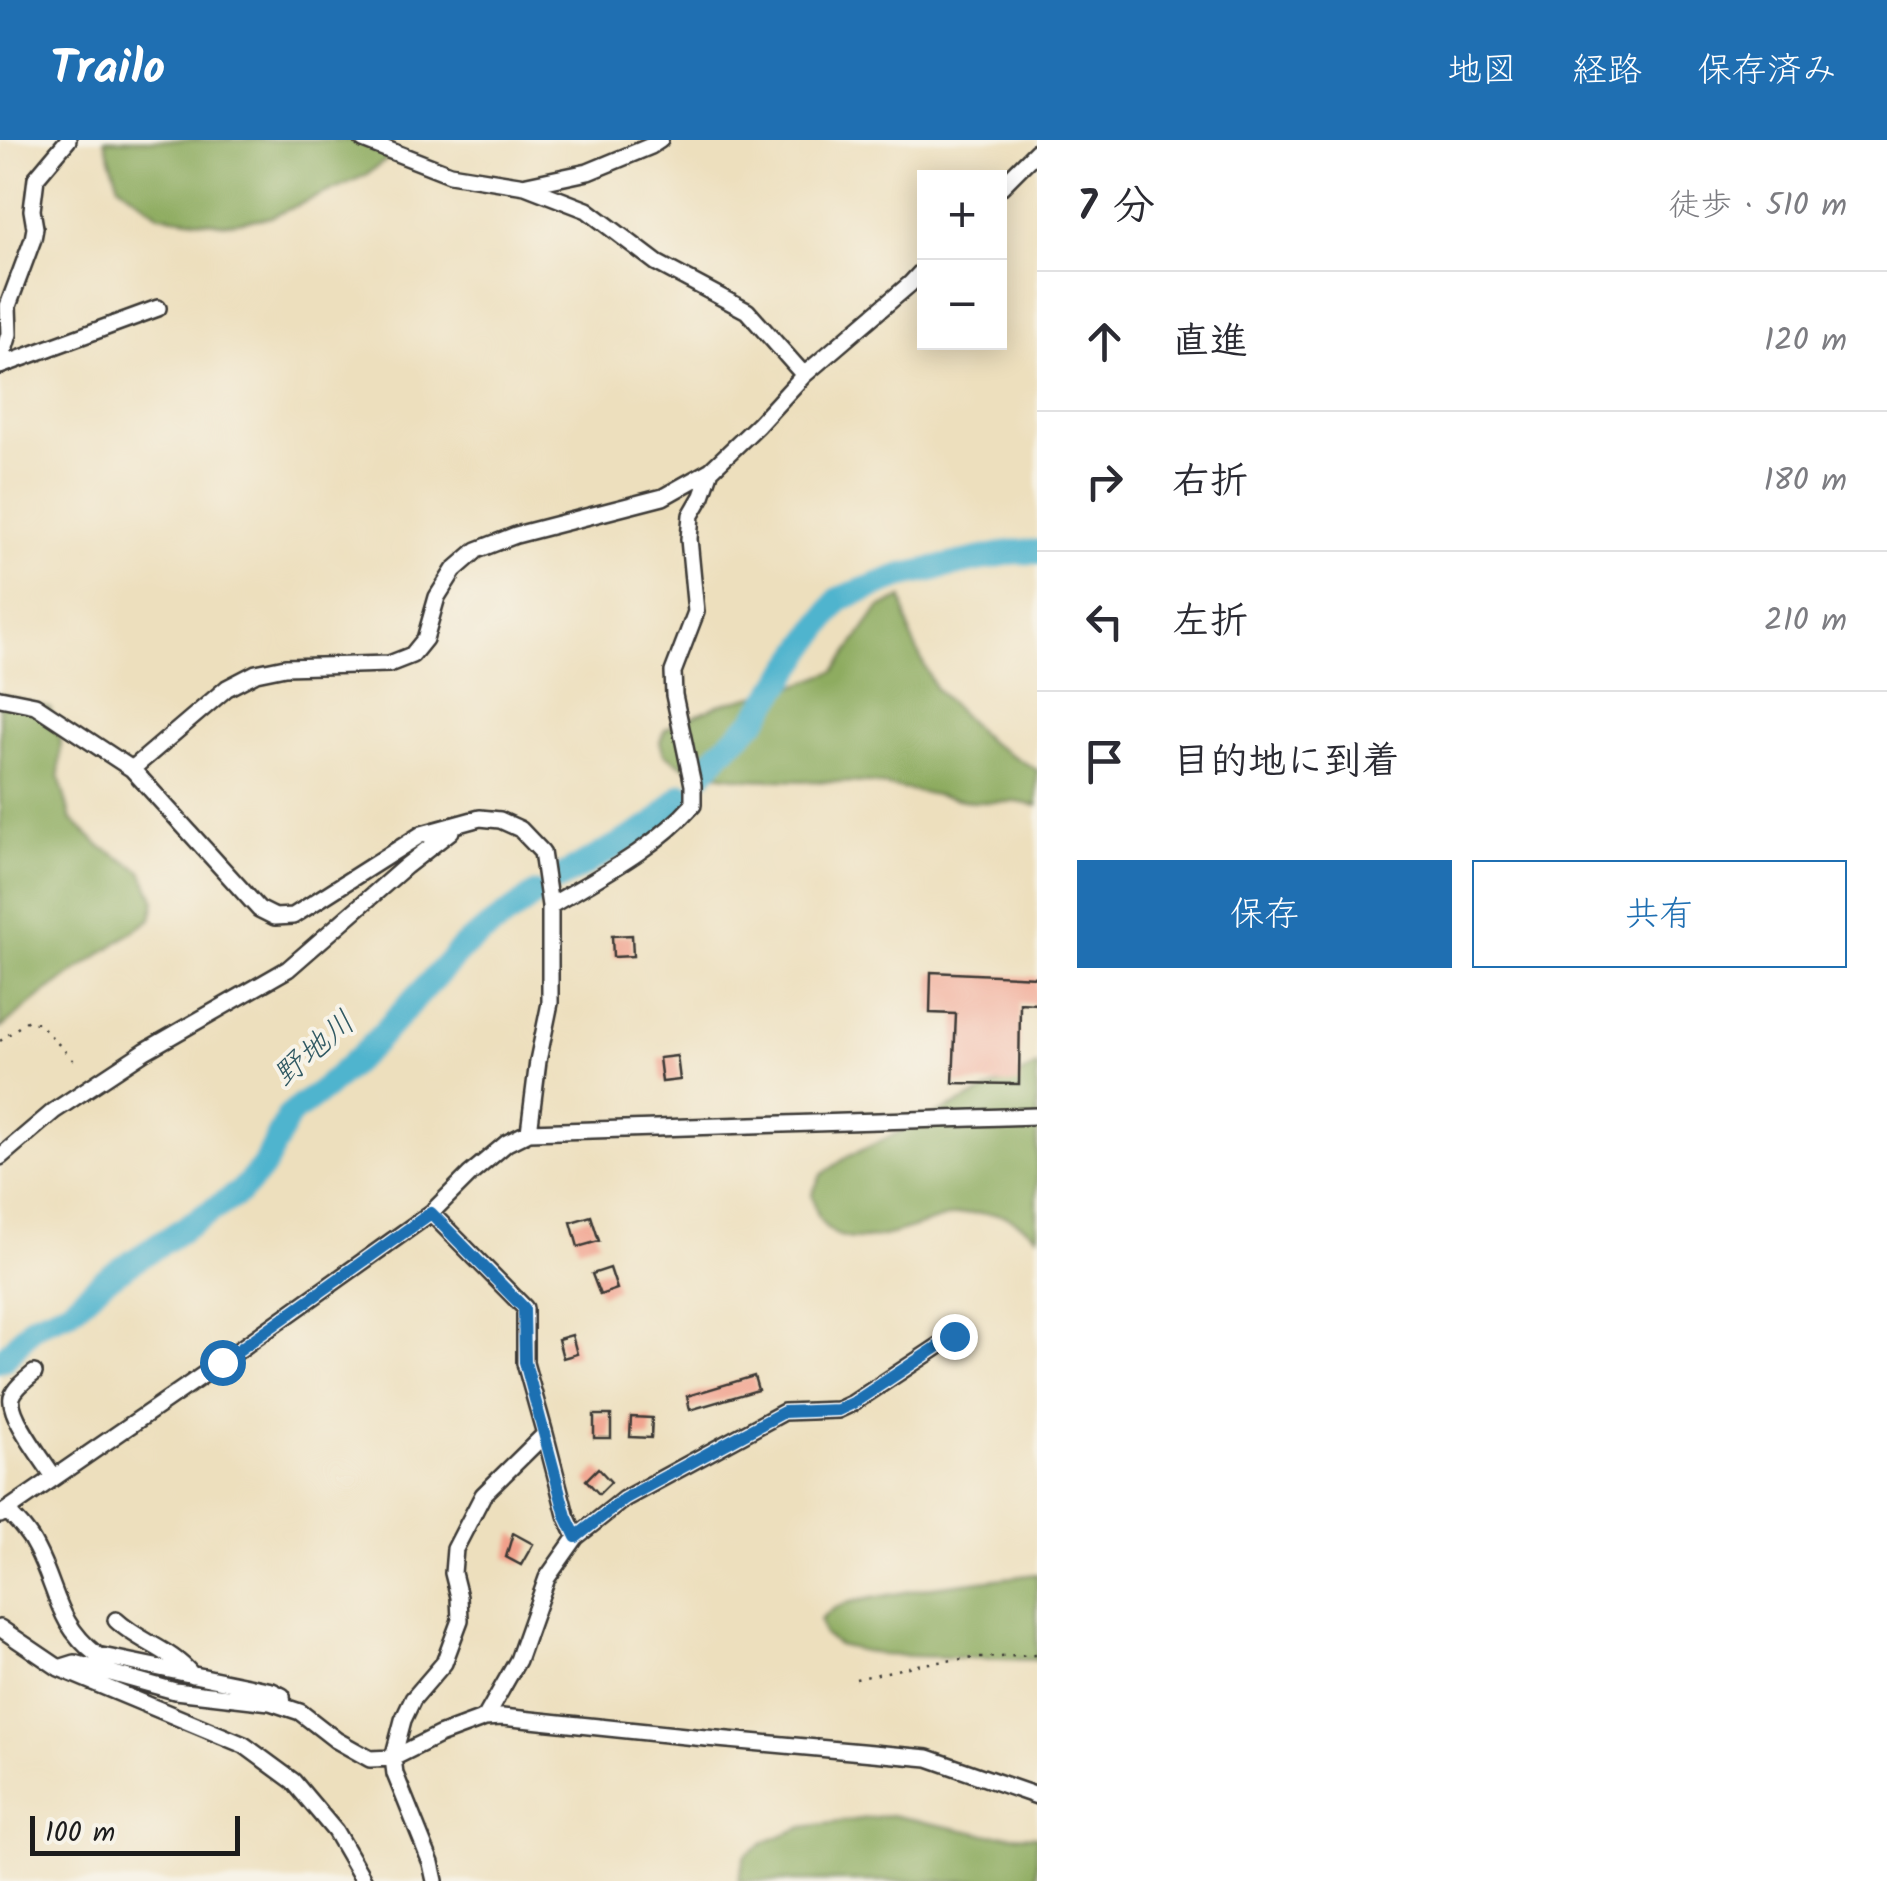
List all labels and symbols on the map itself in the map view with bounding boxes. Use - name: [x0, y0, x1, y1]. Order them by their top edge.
- water label: 野地川: [262, 999, 368, 1101]
- route end: [932, 1314, 978, 1360]
- route start: [200, 1340, 246, 1386]
- scale bar: [30, 1811, 240, 1856]

